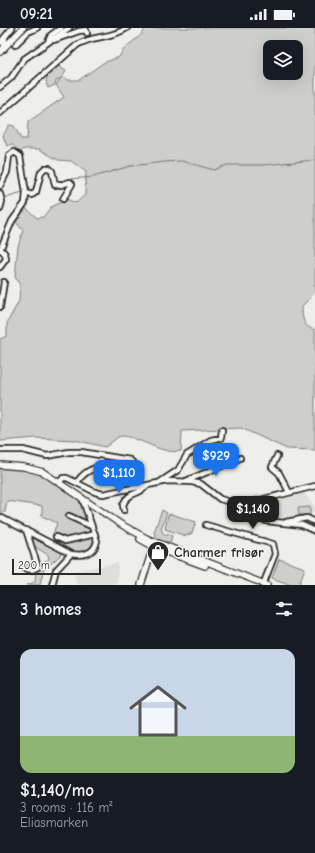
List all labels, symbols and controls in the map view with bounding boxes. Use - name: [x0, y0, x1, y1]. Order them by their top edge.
- text: 09:21: [20, 5, 53, 23]
- map controls: [263, 40, 303, 80]
- button: layers: [263, 40, 303, 80]
- pin: $929: [192, 443, 240, 477]
- text: $929: [202, 448, 230, 463]
- pin: $1,110: [86, 460, 152, 494]
- text: $1,110: [102, 465, 136, 480]
- pin: $1,140: [220, 496, 286, 530]
- text: $1,140: [236, 501, 270, 516]
- shop icon: Charmer frisør: [145, 539, 171, 572]
- place label: Charmer frisør: [174, 544, 264, 561]
- scale bar: [12, 557, 101, 576]
- text: 200 m: [18, 559, 50, 572]
- icon: filters: [273, 598, 295, 620]
- text: 3 homes: [20, 600, 81, 619]
- icon: home: [122, 675, 194, 747]
- text: $1,140/mo: [20, 781, 94, 800]
- text: 3 rooms · 116 m²: [20, 800, 112, 815]
- text: Eliasmarken: [20, 815, 88, 830]

